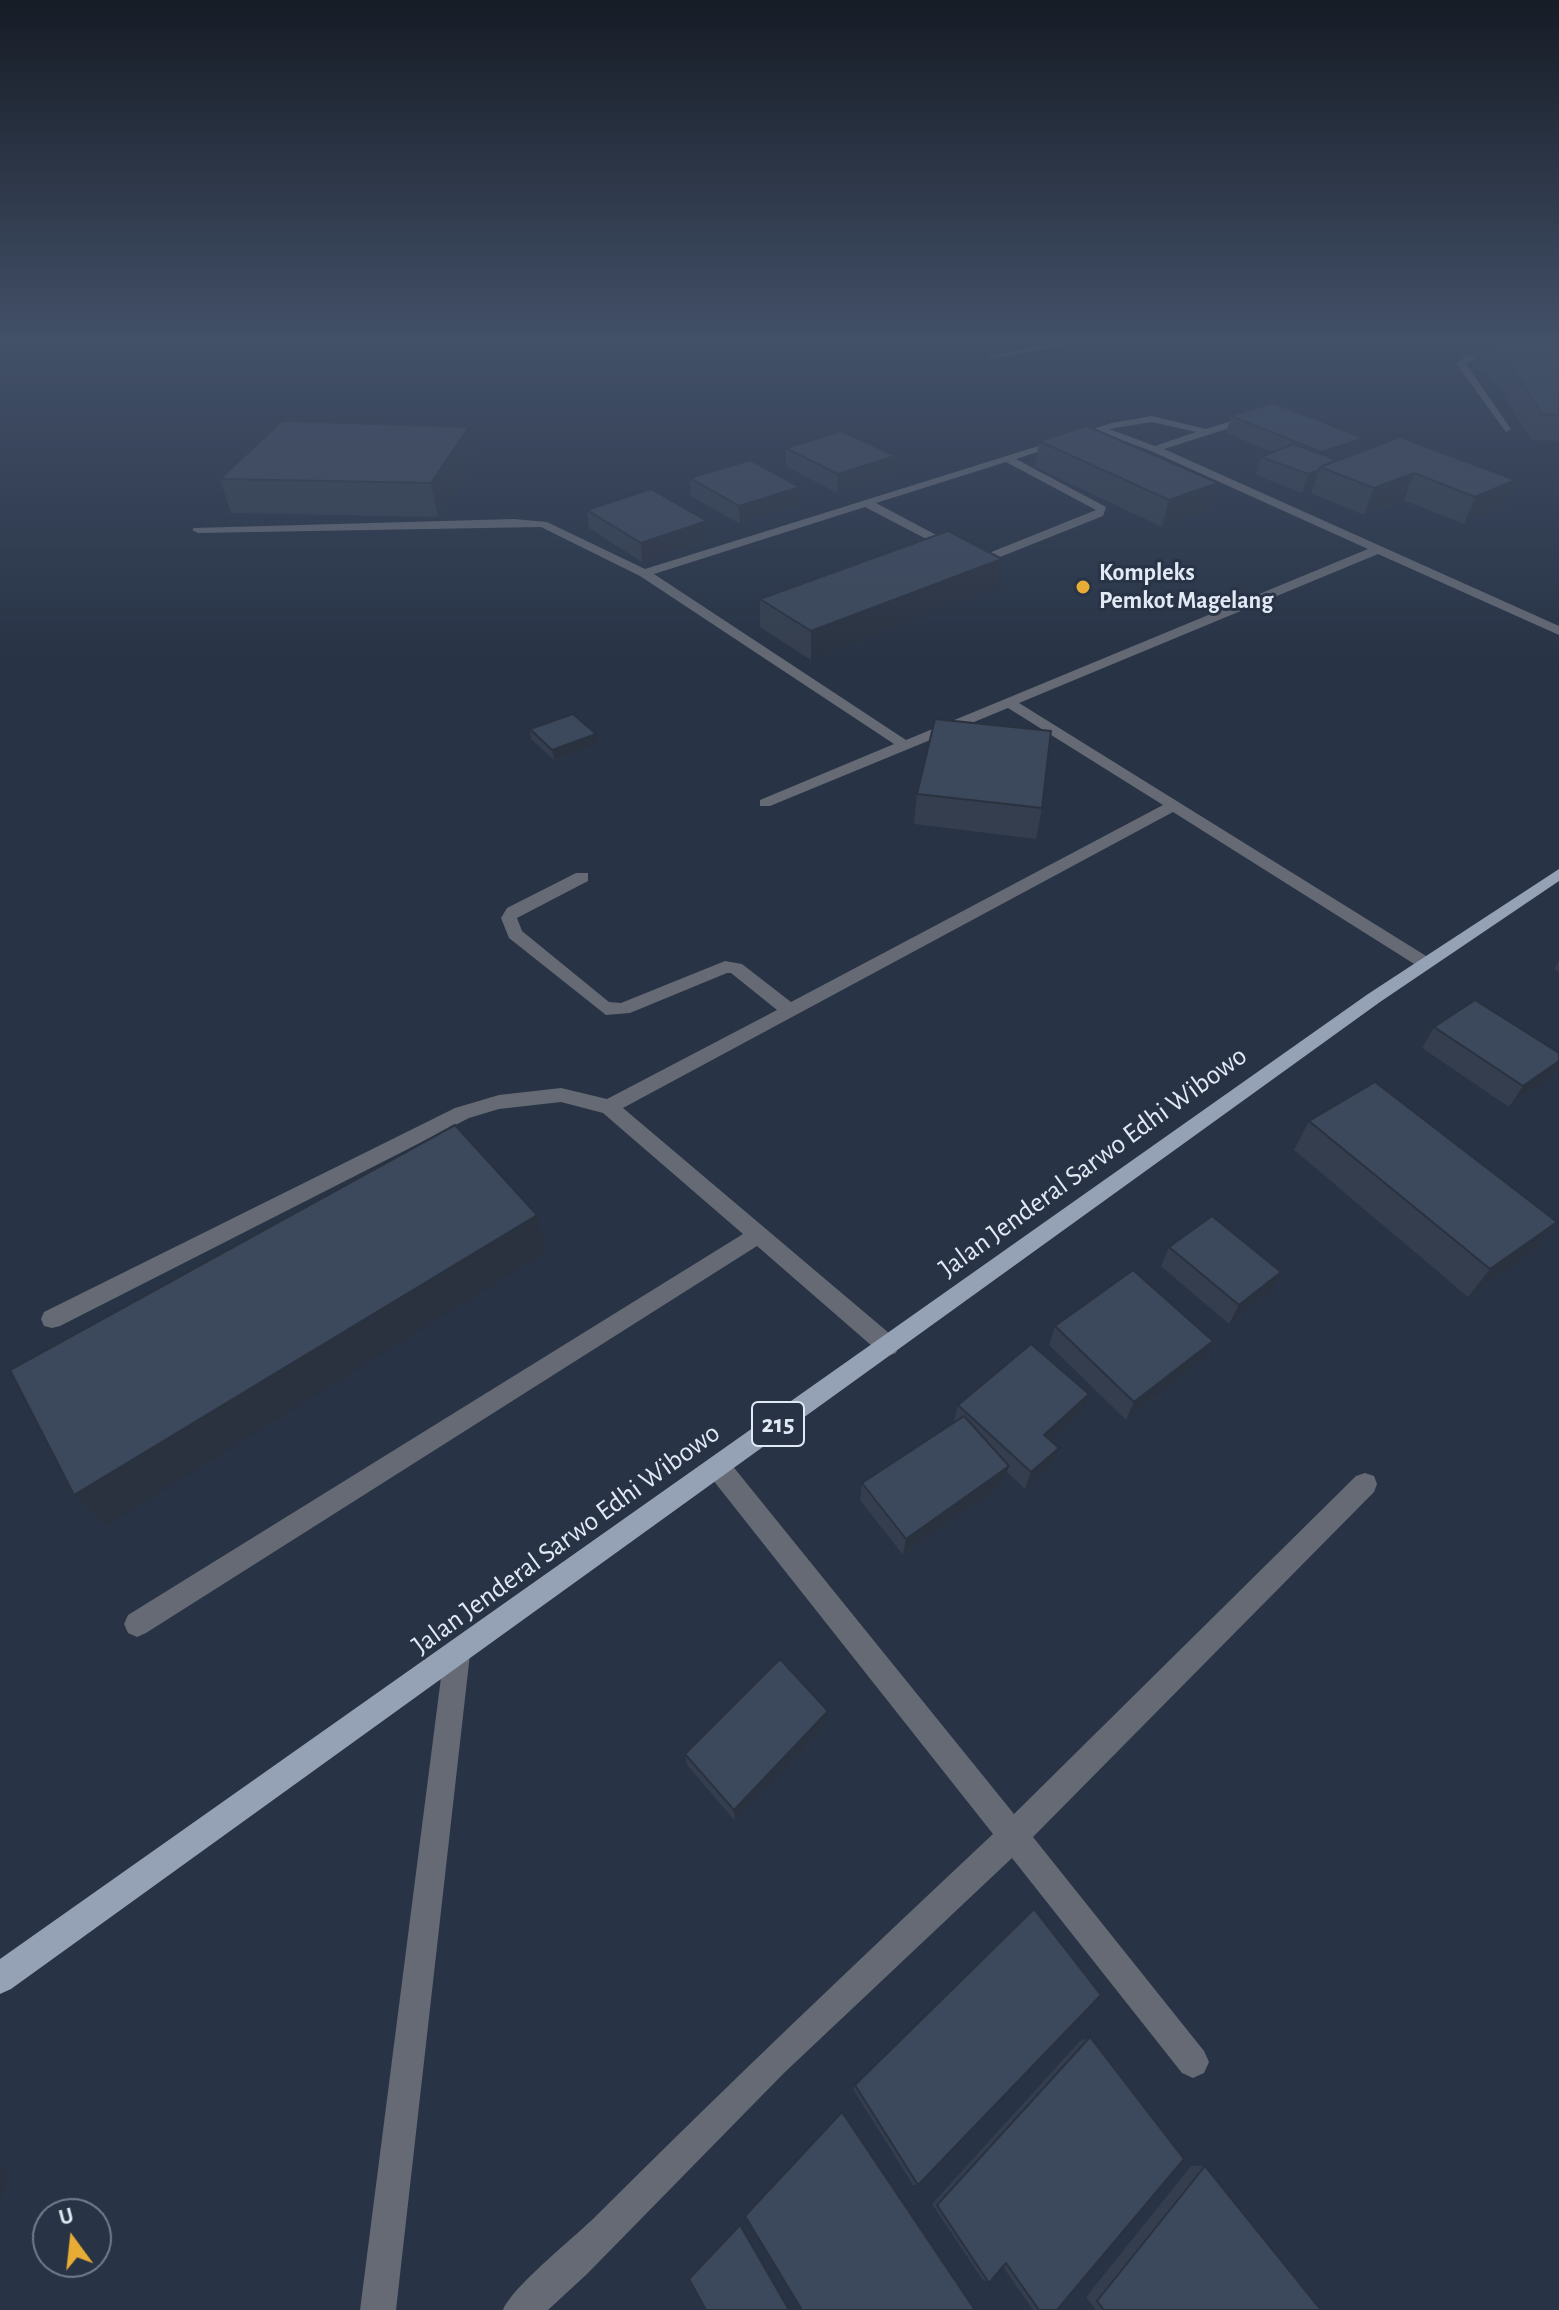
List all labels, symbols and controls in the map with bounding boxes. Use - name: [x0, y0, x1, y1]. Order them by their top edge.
- place label: Kompleks Pemkot Magelang: [1099, 559, 1273, 615]
- marker: Kompleks Pemkot Magelang: [1074, 578, 1092, 596]
- street label: Jalan Jenderal Sarwo Edhi Wibowo: [933, 1039, 1253, 1285]
- road number: 215: [752, 1402, 804, 1446]
- street label: Jalan Jenderal Sarwo Edhi Wibowo: [406, 1416, 726, 1662]
- north arrow: [32, 2198, 112, 2278]
- text: U: [57, 2204, 76, 2229]

